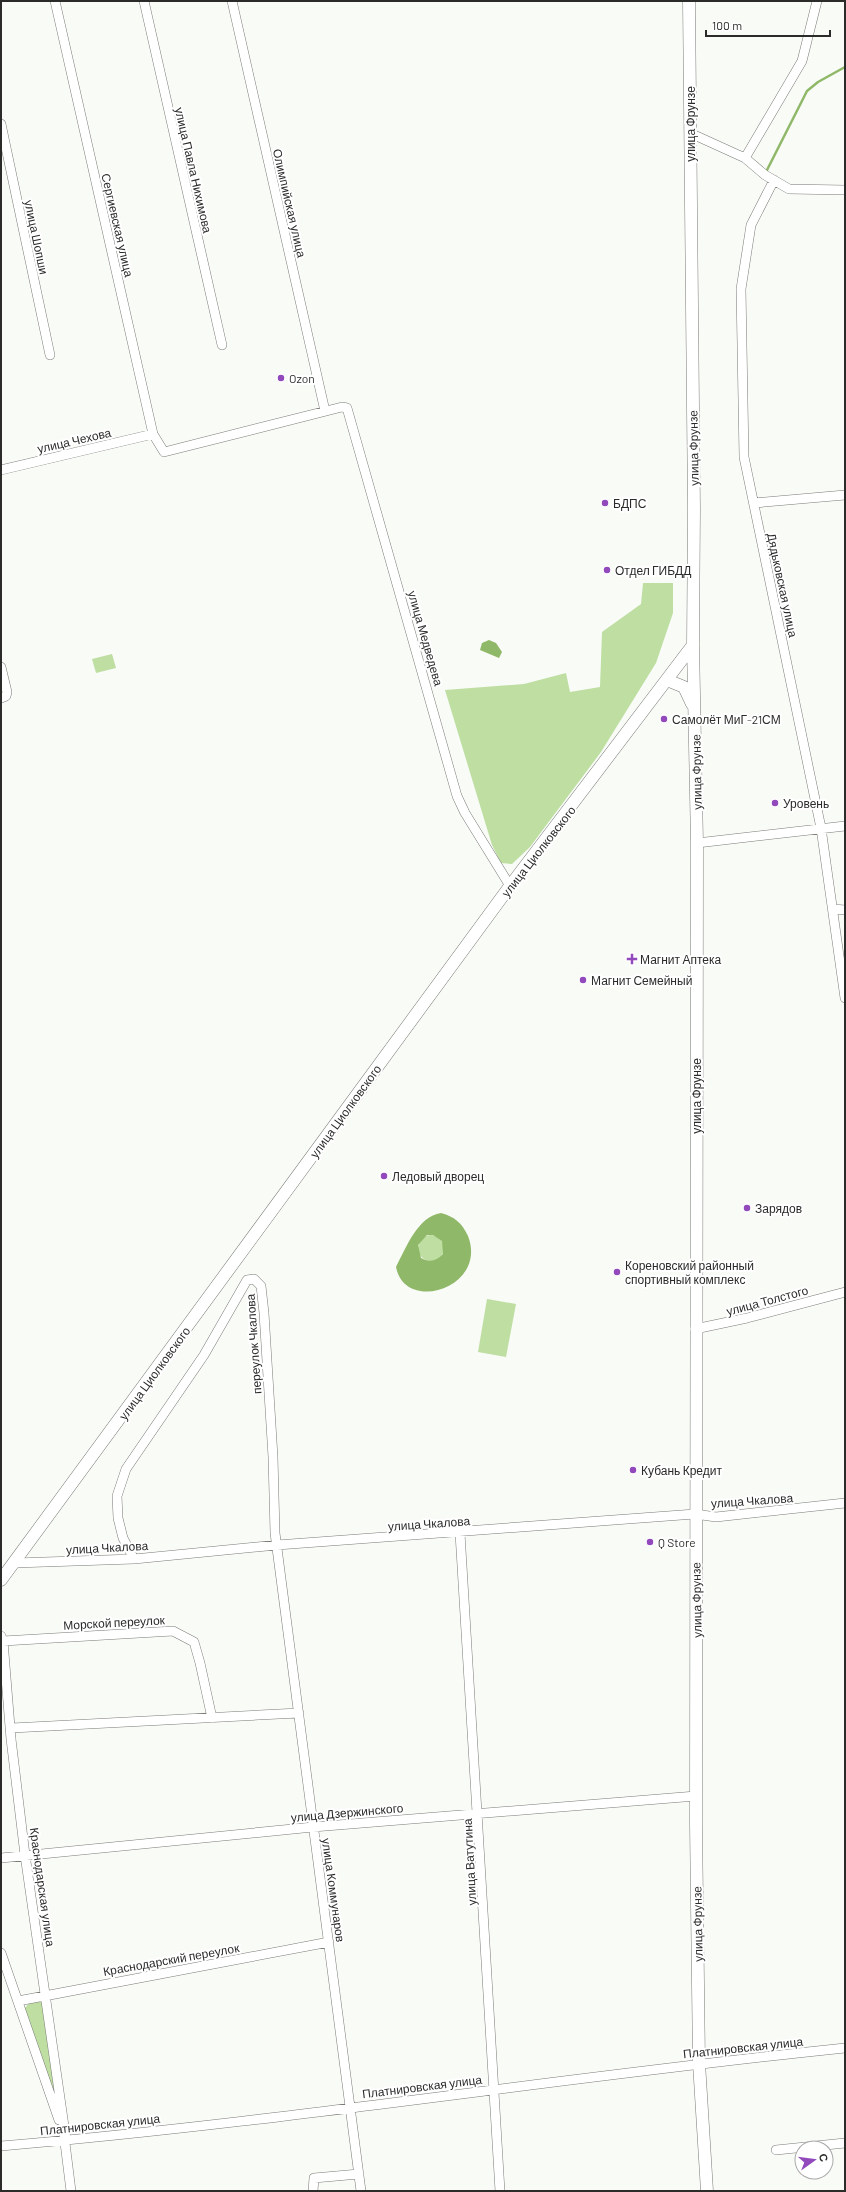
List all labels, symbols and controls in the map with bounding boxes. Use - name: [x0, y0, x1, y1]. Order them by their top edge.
- scale bar: [706, 12, 830, 38]
- text: 100 m: [712, 18, 742, 32]
- street label: улица Фрунзе: [683, 86, 698, 162]
- street label: улица Павла Нихимова: [172, 106, 215, 235]
- street label: Олимпийская улица: [270, 147, 309, 259]
- street label: Сергиевская улица: [98, 172, 137, 279]
- street label: улица Шопши: [21, 198, 52, 276]
- place label: Ozon: [289, 371, 315, 385]
- marker: Ozon: [276, 373, 286, 383]
- street label: улица Фрунзе: [685, 410, 702, 486]
- street label: улица Чехова: [36, 425, 113, 456]
- place label: БДПС: [613, 496, 647, 511]
- marker: БДПС: [600, 498, 610, 508]
- street label: Дядьковская улица: [764, 532, 801, 639]
- place label: Отдел ГИБДД: [615, 563, 691, 578]
- marker: Отдел ГИБДД: [602, 565, 612, 575]
- street label: улица Медведева: [405, 589, 446, 688]
- place label: Самолёт МиГ-21СМ: [672, 712, 781, 726]
- marker: Самолёт МиГ-21СМ: [659, 714, 669, 724]
- street label: улица Фрунзе: [688, 734, 705, 810]
- place label: Уровень: [783, 796, 829, 811]
- marker: Уровень: [770, 798, 780, 808]
- street label: улица Циолковского: [498, 802, 579, 900]
- place label: Магнит Аптека: [640, 952, 721, 966]
- marker: Магнит Аптека: [627, 954, 637, 964]
- place label: Магнит Семейный: [591, 973, 692, 987]
- marker: Магнит Семейный: [578, 975, 588, 985]
- street label: улица Фрунзе: [689, 1058, 704, 1134]
- street label: улица Циолковского: [307, 1062, 384, 1161]
- place label: Ледовый дворец: [392, 1169, 484, 1184]
- marker: Ледовый дворец: [379, 1171, 389, 1181]
- place label: Зарядов: [755, 1201, 802, 1216]
- marker: Зарядов: [742, 1203, 752, 1213]
- place label: Кореновский районный спортивный комплекс: [625, 1258, 754, 1287]
- marker: Кореновский районный спортивный комплекс: [612, 1267, 622, 1277]
- street label: улица Толстого: [725, 1282, 810, 1319]
- street label: переулок Чкалова: [242, 1293, 264, 1395]
- street label: улица Циолковского: [116, 1324, 193, 1423]
- place label: Кубань Кредит: [641, 1463, 722, 1478]
- marker: Кубань Кредит: [628, 1465, 638, 1475]
- street label: улица Чкалова: [710, 1490, 794, 1511]
- street label: улица Чкалова: [387, 1513, 471, 1534]
- place label: Q Store: [658, 1535, 696, 1549]
- marker: Q Store: [645, 1537, 655, 1547]
- street label: улица Чкалова: [66, 1538, 149, 1557]
- street label: улица Фрунзе: [688, 1562, 705, 1638]
- street label: Морской переулок: [63, 1612, 166, 1633]
- street label: улица Дзержинского: [290, 1800, 404, 1825]
- street label: улица Ватутина: [460, 1818, 479, 1906]
- street label: Краснодарская улица: [27, 1827, 58, 1948]
- street label: улица Коммунаров: [319, 1837, 348, 1943]
- street label: улица Фрунзе: [689, 1886, 706, 1962]
- street label: Краснодарский переулок: [102, 1940, 241, 1979]
- street label: Платнировская улица: [682, 2034, 804, 2061]
- street label: Платнировская улица: [361, 2072, 483, 2101]
- street label: Платнировская улица: [39, 2111, 161, 2138]
- north arrow: [794, 2140, 834, 2180]
- text: С: [817, 2152, 831, 2163]

